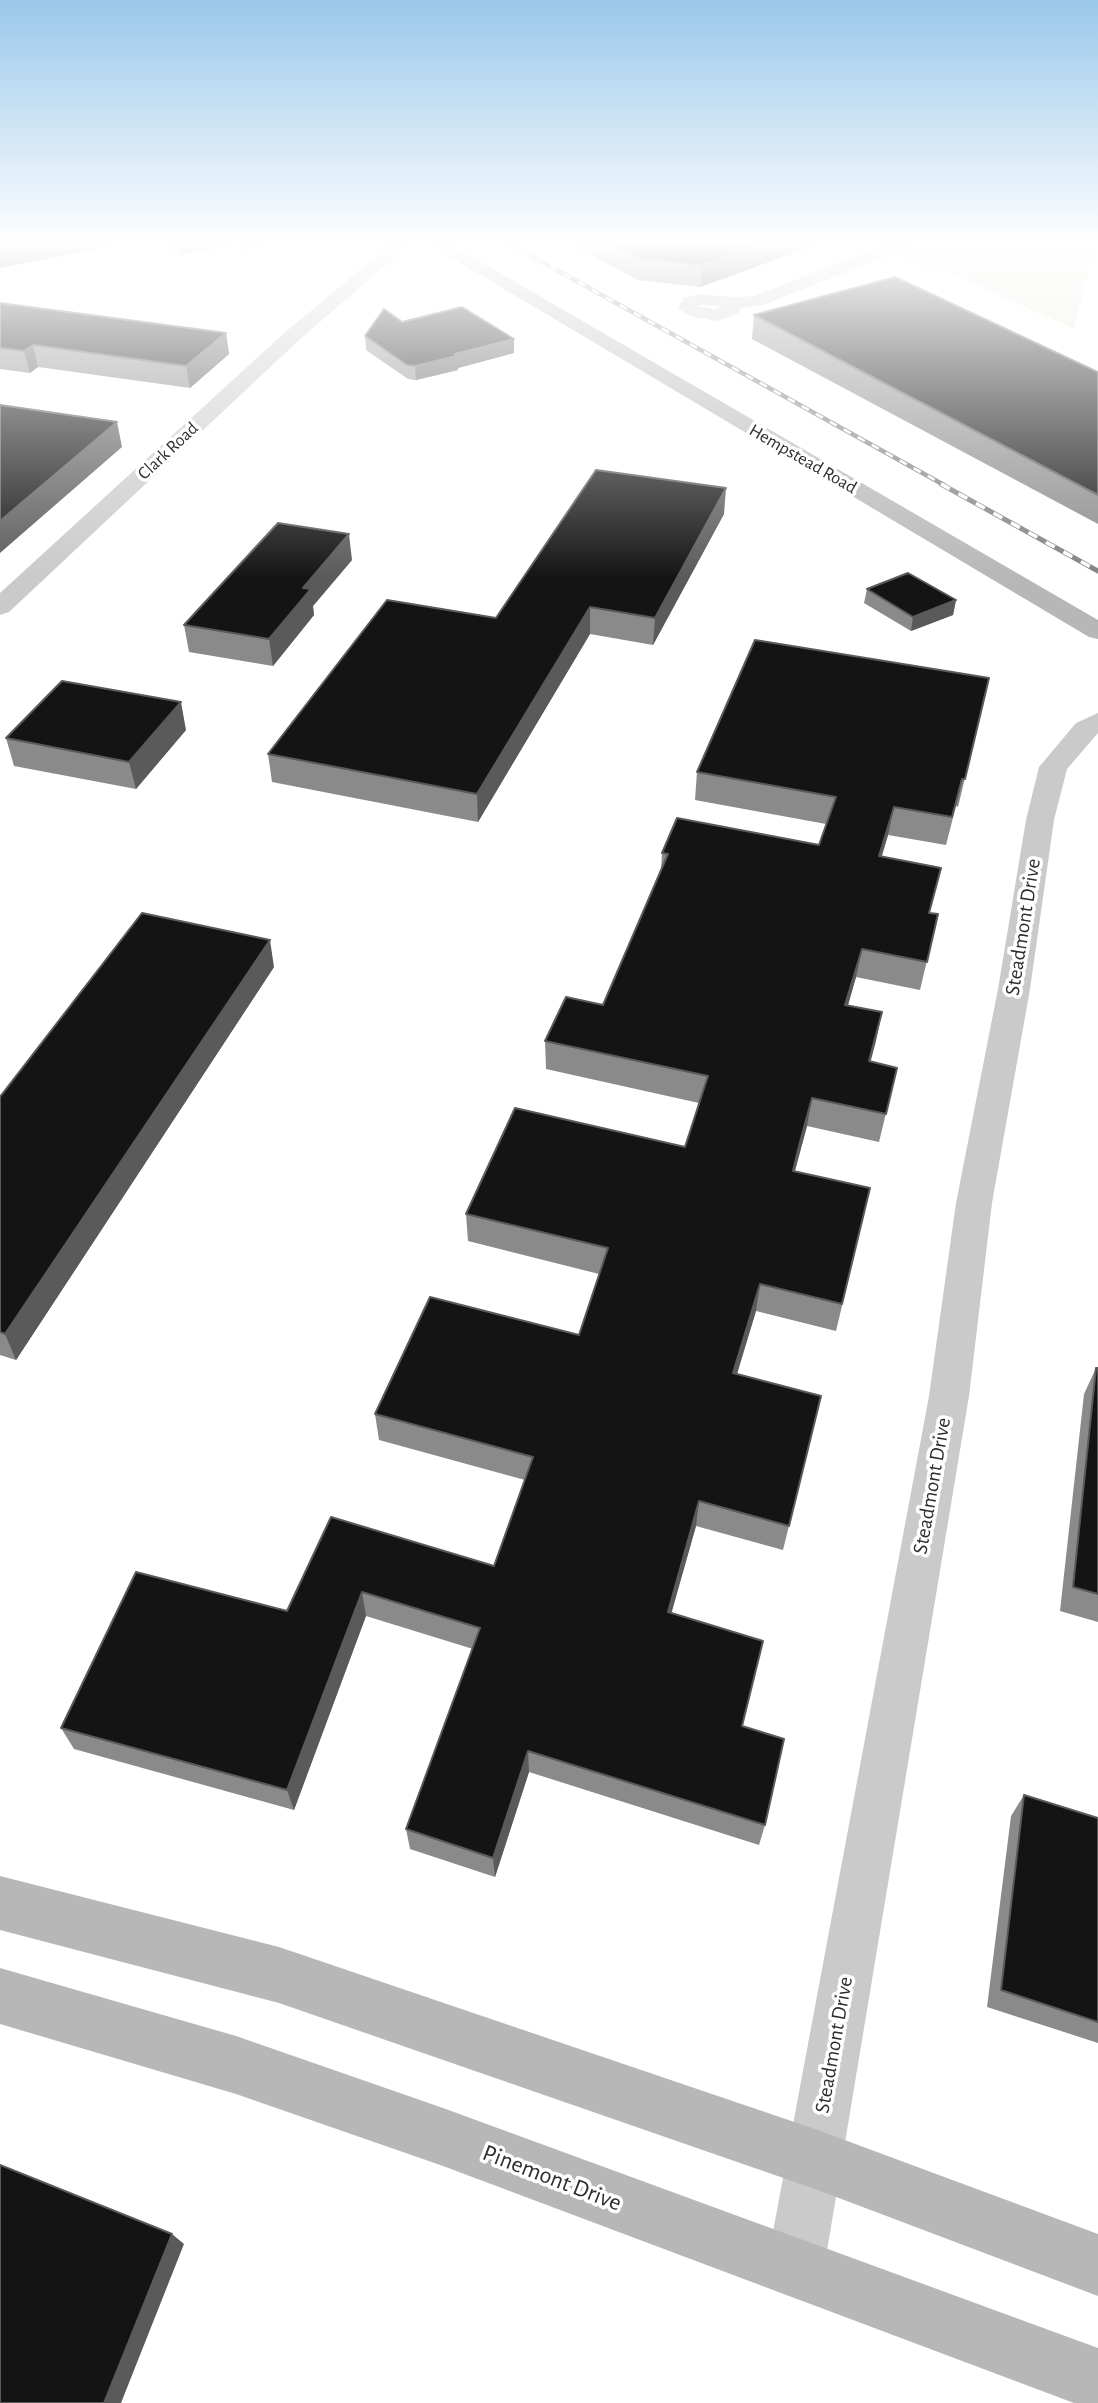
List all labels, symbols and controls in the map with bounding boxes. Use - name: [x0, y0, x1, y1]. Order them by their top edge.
- street label: Clark Road: [133, 418, 203, 484]
- street label: Hempstead Road: [745, 419, 861, 499]
- street label: Steadmont Drive: [1000, 857, 1046, 997]
- street label: Steadmont Drive: [908, 1416, 956, 1556]
- street label: Steadmont Drive: [810, 1975, 858, 2115]
- street label: Pinemont Drive: [479, 2138, 625, 2218]

